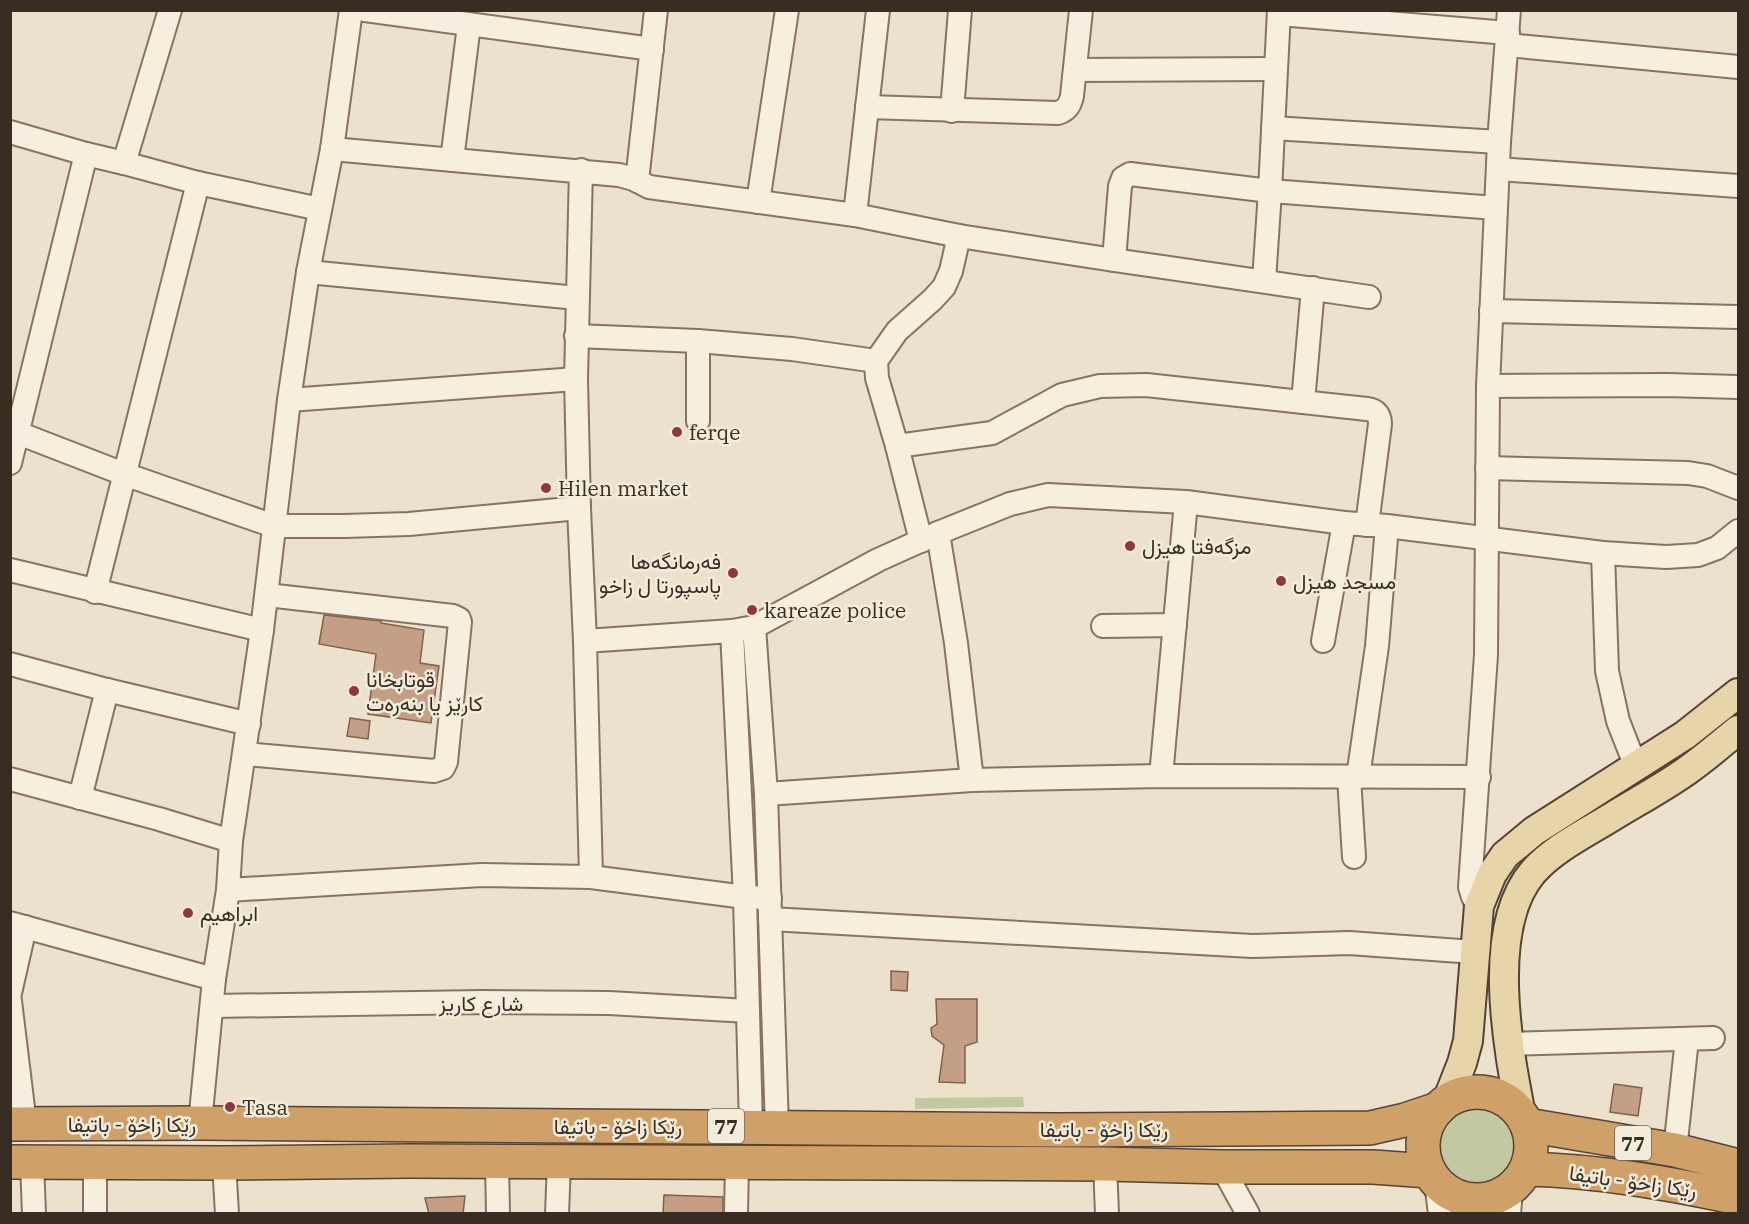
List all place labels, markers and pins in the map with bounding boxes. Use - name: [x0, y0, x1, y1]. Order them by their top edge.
- place label: ferqe: [689, 418, 740, 446]
- marker: ferqe: [670, 425, 684, 439]
- place label: Hilen market: [558, 474, 688, 502]
- marker: Hilen market: [539, 481, 553, 495]
- place label: مزگەفتا هیزل: [1142, 532, 1251, 560]
- marker: مزگەفتا هیزل: [1123, 539, 1137, 553]
- place label: فەرمانگەها پاسپورتا ل زاخو: [599, 547, 721, 600]
- marker: فەرمانگەها پاسپورتا ل زاخو: [726, 566, 740, 580]
- place label: مسجد هيزل: [1293, 567, 1396, 595]
- marker: مسجد هيزل: [1274, 574, 1288, 588]
- place label: kareaze police: [764, 596, 906, 624]
- marker: kareaze police: [745, 603, 759, 617]
- place label: قوتابخانا کارێز یا بنەرەت: [366, 665, 483, 717]
- marker: قوتابخانا کارێز یا بنەرەت: [347, 684, 361, 698]
- place label: ابراهيم: [200, 899, 258, 928]
- marker: ابراهيم: [181, 906, 195, 920]
- place label: Tasa: [242, 1093, 288, 1121]
- marker: Tasa: [223, 1100, 237, 1114]

